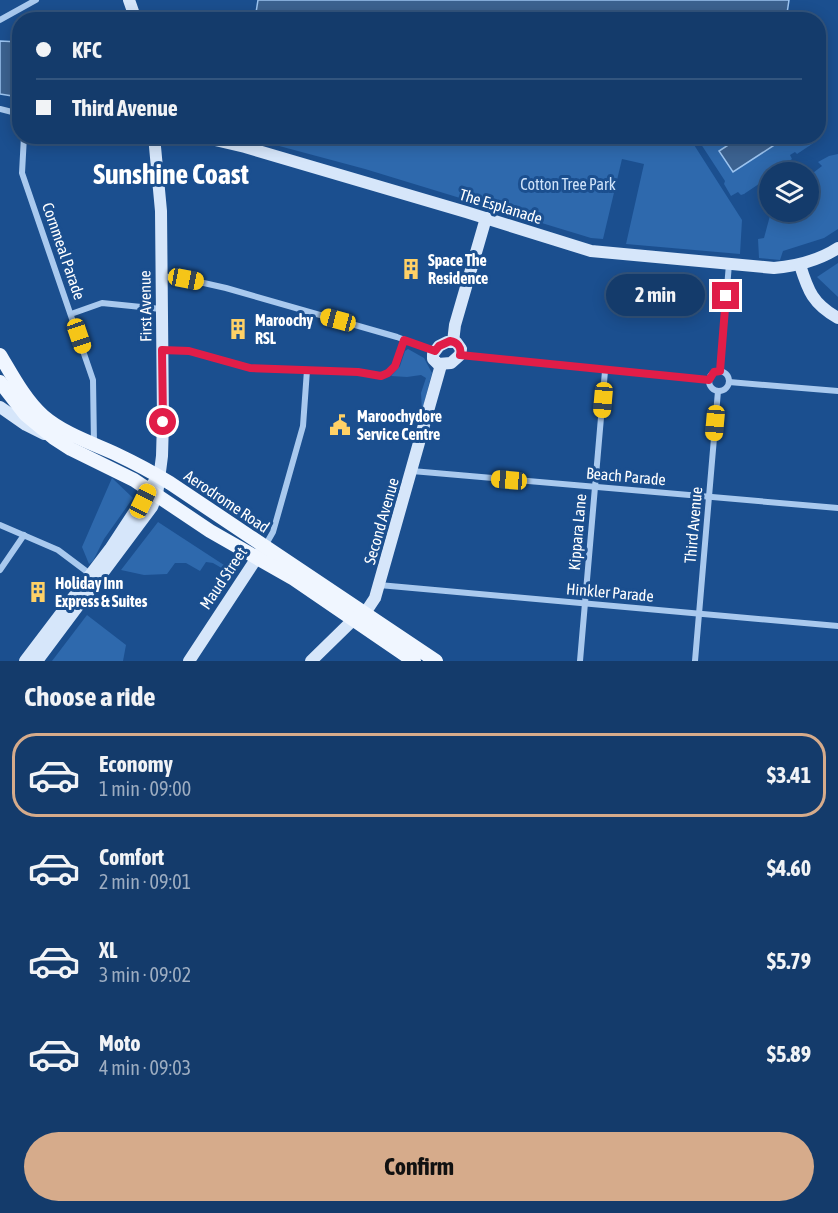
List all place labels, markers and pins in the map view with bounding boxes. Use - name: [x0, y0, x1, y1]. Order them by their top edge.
- place label: Space The Residence: [428, 251, 488, 287]
- building icon: Space The Residence: [399, 257, 423, 281]
- place label: Maroochy RSL: [255, 311, 314, 347]
- building icon: Maroochy RSL: [226, 317, 250, 341]
- place label: Maroochydore Service Centre: [357, 407, 442, 443]
- public building icon: Maroochydore Service Centre: [328, 413, 352, 437]
- place label: Holiday Inn Express & Suites: [55, 574, 148, 610]
- building icon: Holiday Inn Express & Suites: [26, 580, 50, 604]

